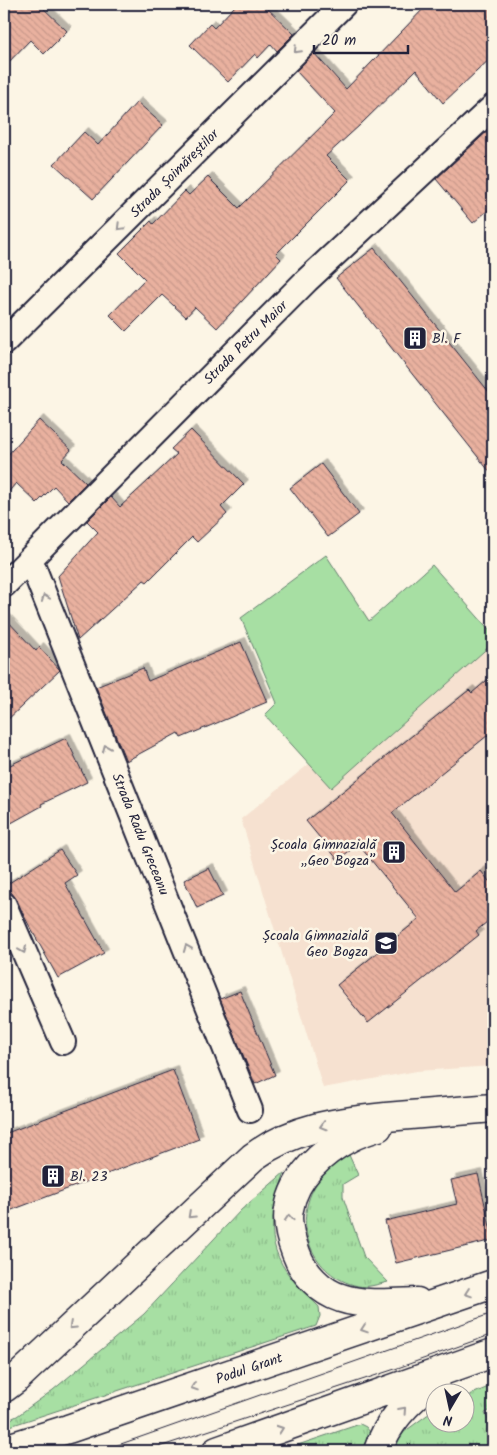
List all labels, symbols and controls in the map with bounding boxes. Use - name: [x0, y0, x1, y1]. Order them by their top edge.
- scale bar: [314, 22, 408, 54]
- text: 20 m: [322, 29, 356, 53]
- one-way arrow: [294, 45, 303, 54]
- street label: Strada Șoimăreștilor: [125, 123, 225, 223]
- one-way arrow: [116, 221, 125, 230]
- street label: Strada Petru Maior: [199, 295, 294, 390]
- building icon: Bl. F: [402, 325, 428, 351]
- place label: Bl. F: [432, 328, 462, 350]
- one-way arrow: [41, 594, 52, 603]
- one-way arrow: [102, 745, 112, 753]
- street label: Strada Radu Greceanu: [106, 770, 175, 899]
- place label: Școala Gimnazială „Geo Bogza”: [271, 834, 377, 872]
- building icon: Școala Gimnazială „Geo Bogza”: [381, 839, 407, 865]
- place label: Școala Gimnazială Geo Bogza: [263, 925, 369, 963]
- school or university icon: Școala Gimnazială Geo Bogza: [373, 930, 399, 956]
- one-way arrow: [182, 944, 193, 953]
- one-way arrow: [18, 945, 28, 953]
- one-way arrow: [320, 1120, 328, 1130]
- building icon: Bl. 23: [40, 1163, 66, 1189]
- place label: Bl. 23: [70, 1166, 107, 1188]
- one-way arrow: [188, 1209, 197, 1218]
- one-way arrow: [284, 1214, 295, 1222]
- one-way arrow: [465, 1287, 473, 1297]
- one-way arrow: [69, 1320, 78, 1329]
- one-way arrow: [361, 1323, 369, 1333]
- street label: Podul Grant: [213, 1347, 286, 1391]
- one-way arrow: [190, 1381, 199, 1391]
- north arrow: [424, 1382, 474, 1432]
- one-way arrow: [397, 1406, 406, 1415]
- text: N: [442, 1408, 454, 1431]
- one-way arrow: [275, 1425, 284, 1435]

